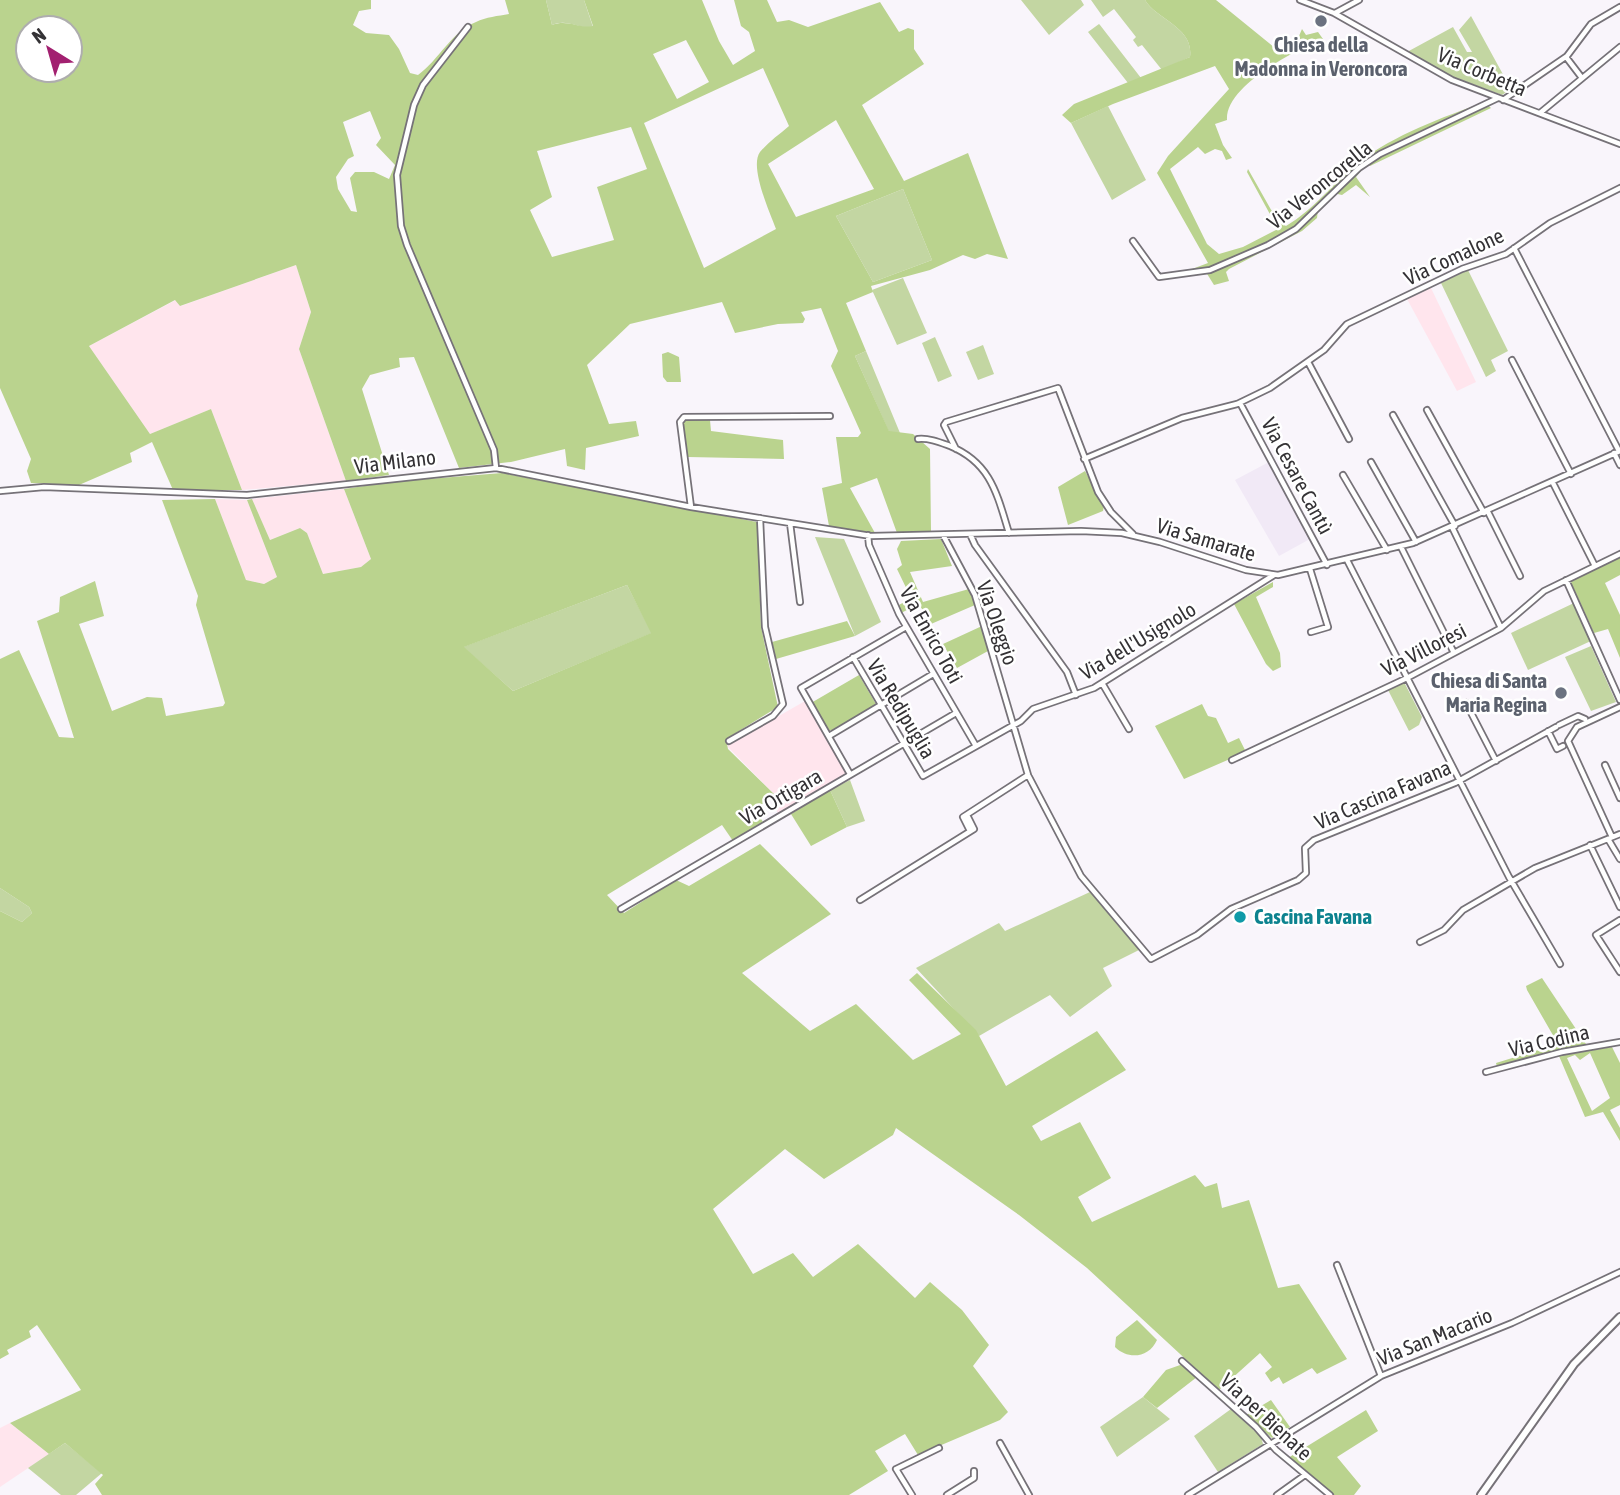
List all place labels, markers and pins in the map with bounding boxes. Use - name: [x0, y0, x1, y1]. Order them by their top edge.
- marker: Chiesa della Madonna in Veroncora: [1313, 13, 1329, 29]
- place label: Chiesa della Madonna in Veroncora: [1234, 32, 1408, 80]
- place label: Chiesa di Santa Maria Regina: [1431, 668, 1547, 716]
- marker: Chiesa di Santa Maria Regina: [1553, 685, 1569, 701]
- place label: Cascina Favana: [1254, 904, 1372, 928]
- marker: Cascina Favana: [1232, 909, 1248, 925]

